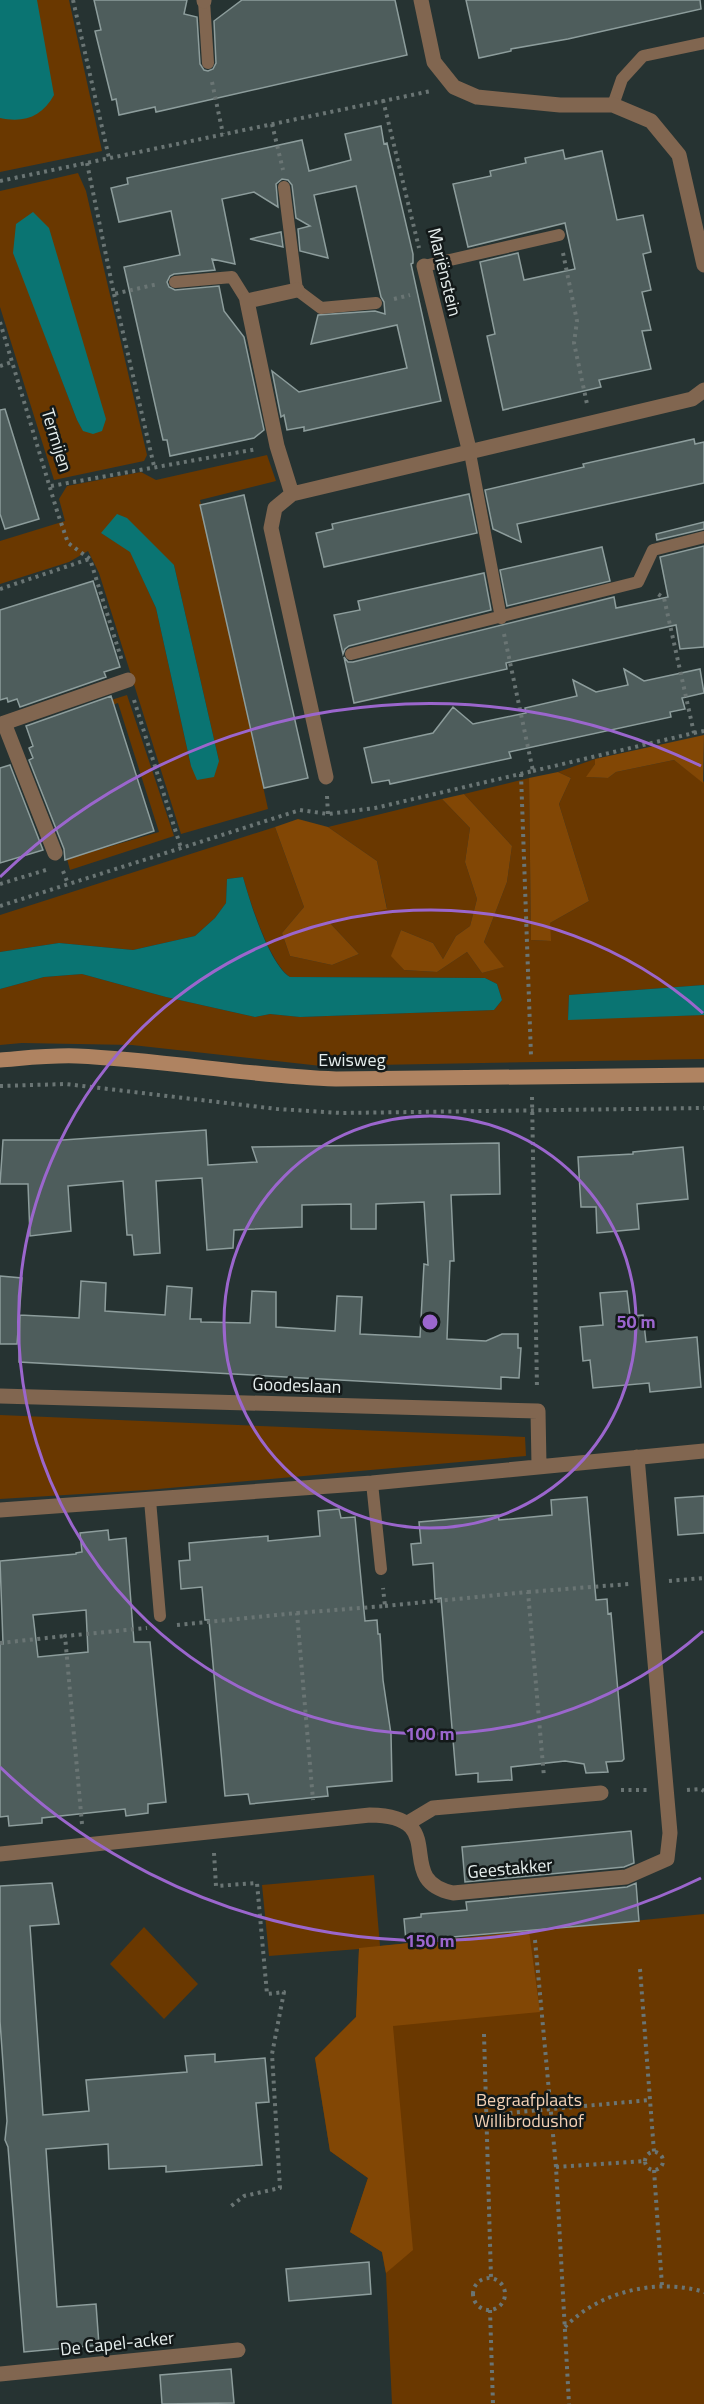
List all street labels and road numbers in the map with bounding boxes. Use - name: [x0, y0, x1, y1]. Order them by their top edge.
- street label: Mariënstein: [421, 225, 469, 319]
- street label: Termijen: [35, 405, 79, 475]
- street label: Ewisweg: [318, 1046, 386, 1073]
- street label: Goodeslaan: [252, 1370, 342, 1400]
- street label: Geestakker: [466, 1851, 554, 1885]
- street label: De Capel-acker: [59, 2324, 175, 2362]

